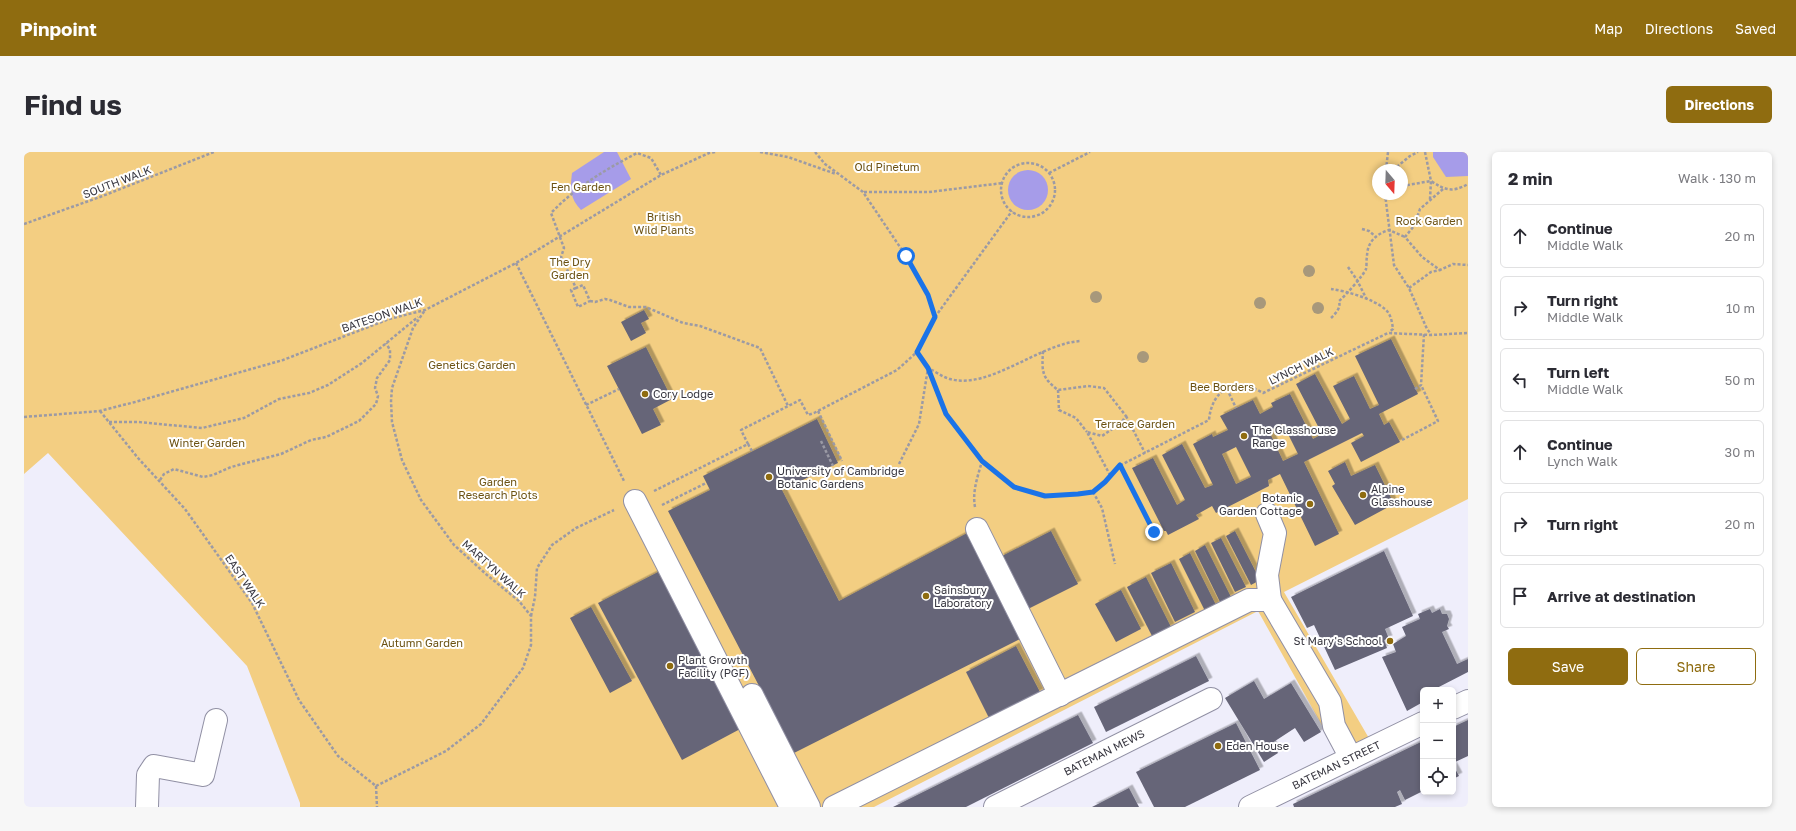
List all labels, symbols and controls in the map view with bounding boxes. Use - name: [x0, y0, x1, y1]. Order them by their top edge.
- text: Pinpoint: [20, 17, 97, 40]
- text: Map: [1594, 20, 1623, 37]
- text: Directions: [1645, 20, 1713, 37]
- text: Saved: [1735, 20, 1776, 37]
- button: Directions: [1666, 86, 1772, 123]
- text: Find us: [24, 88, 122, 121]
- park label: Old Pinetum: [854, 160, 920, 173]
- street label: SOUTH WALK: [81, 162, 153, 201]
- north arrow: [1372, 164, 1408, 200]
- text: 2 min: [1508, 168, 1552, 189]
- text: Walk · 130 m: [1678, 170, 1756, 186]
- park label: Fen Garden: [551, 180, 611, 193]
- park label: British Wild Plants: [634, 210, 694, 236]
- park label: Rock Garden: [1396, 214, 1463, 227]
- text: Continue: [1547, 219, 1613, 237]
- icon: ahead: [1509, 225, 1531, 247]
- text: 20 m: [1725, 228, 1755, 244]
- text: Middle Walk: [1547, 237, 1623, 253]
- route start: [897, 247, 915, 265]
- park label: The Dry Garden: [549, 255, 591, 281]
- text: Turn right: [1547, 291, 1618, 309]
- street label: BATESON WALK: [340, 294, 424, 334]
- icon: right: [1509, 297, 1531, 319]
- text: 10 m: [1726, 300, 1755, 316]
- text: Middle Walk: [1547, 309, 1623, 325]
- street label: LYNCH WALK: [1266, 344, 1335, 387]
- park label: Genetics Garden: [428, 358, 516, 371]
- text: Turn left: [1547, 363, 1609, 381]
- icon: left: [1509, 369, 1531, 391]
- text: 50 m: [1725, 372, 1755, 388]
- park label: Bee Borders: [1190, 380, 1254, 393]
- text: Middle Walk: [1547, 381, 1623, 397]
- place label: Cory Lodge: [653, 387, 713, 400]
- marker: Cory Lodge: [640, 389, 650, 399]
- park label: Terrace Garden: [1095, 417, 1175, 430]
- place label: The Glasshouse Range: [1252, 423, 1336, 449]
- marker: The Glasshouse Range: [1239, 431, 1249, 441]
- text: Continue: [1547, 435, 1613, 453]
- park label: Winter Garden: [169, 436, 245, 449]
- icon: ahead: [1509, 441, 1531, 463]
- text: 30 m: [1725, 444, 1755, 460]
- text: Lynch Walk: [1547, 453, 1618, 469]
- place label: University of Cambridge Botanic Gardens: [777, 464, 904, 490]
- marker: University of Cambridge Botanic Gardens: [764, 472, 774, 482]
- park label: Garden Research Plots: [458, 475, 538, 501]
- place label: Alpine Glasshouse: [1371, 482, 1432, 508]
- marker: Alpine Glasshouse: [1358, 490, 1368, 500]
- place label: Botanic Garden Cottage: [1219, 491, 1302, 517]
- marker: Botanic Garden Cottage: [1305, 499, 1315, 509]
- icon: right: [1509, 513, 1531, 535]
- text: Turn right: [1547, 515, 1618, 533]
- text: 20 m: [1725, 516, 1755, 532]
- route end: [1145, 523, 1163, 541]
- street label: MARTYN WALK: [460, 537, 529, 601]
- street label: EAST WALK: [223, 552, 268, 610]
- place label: Sainsbury Laboratory: [934, 583, 992, 609]
- icon: arrive: [1509, 585, 1531, 607]
- text: Arrive at destination: [1547, 587, 1696, 605]
- marker: Sainsbury Laboratory: [921, 591, 931, 601]
- place label: St Mary's School: [1294, 634, 1382, 647]
- park label: Autumn Garden: [381, 636, 463, 649]
- marker: St Mary's School: [1385, 636, 1395, 646]
- button: Save: [1508, 648, 1628, 685]
- button: Share: [1636, 648, 1756, 685]
- place label: Plant Growth Facility (PGF): [678, 653, 749, 679]
- marker: Plant Growth Facility (PGF): [665, 661, 675, 671]
- map controls: [1420, 687, 1456, 795]
- button: +: [1420, 687, 1456, 723]
- button: −: [1420, 723, 1456, 759]
- street label: BATEMAN MEWS: [1061, 726, 1147, 778]
- street label: BATEMAN STREET: [1290, 738, 1383, 792]
- place label: Eden House: [1226, 739, 1289, 752]
- marker: Eden House: [1213, 741, 1223, 751]
- button: locate: [1420, 759, 1456, 795]

